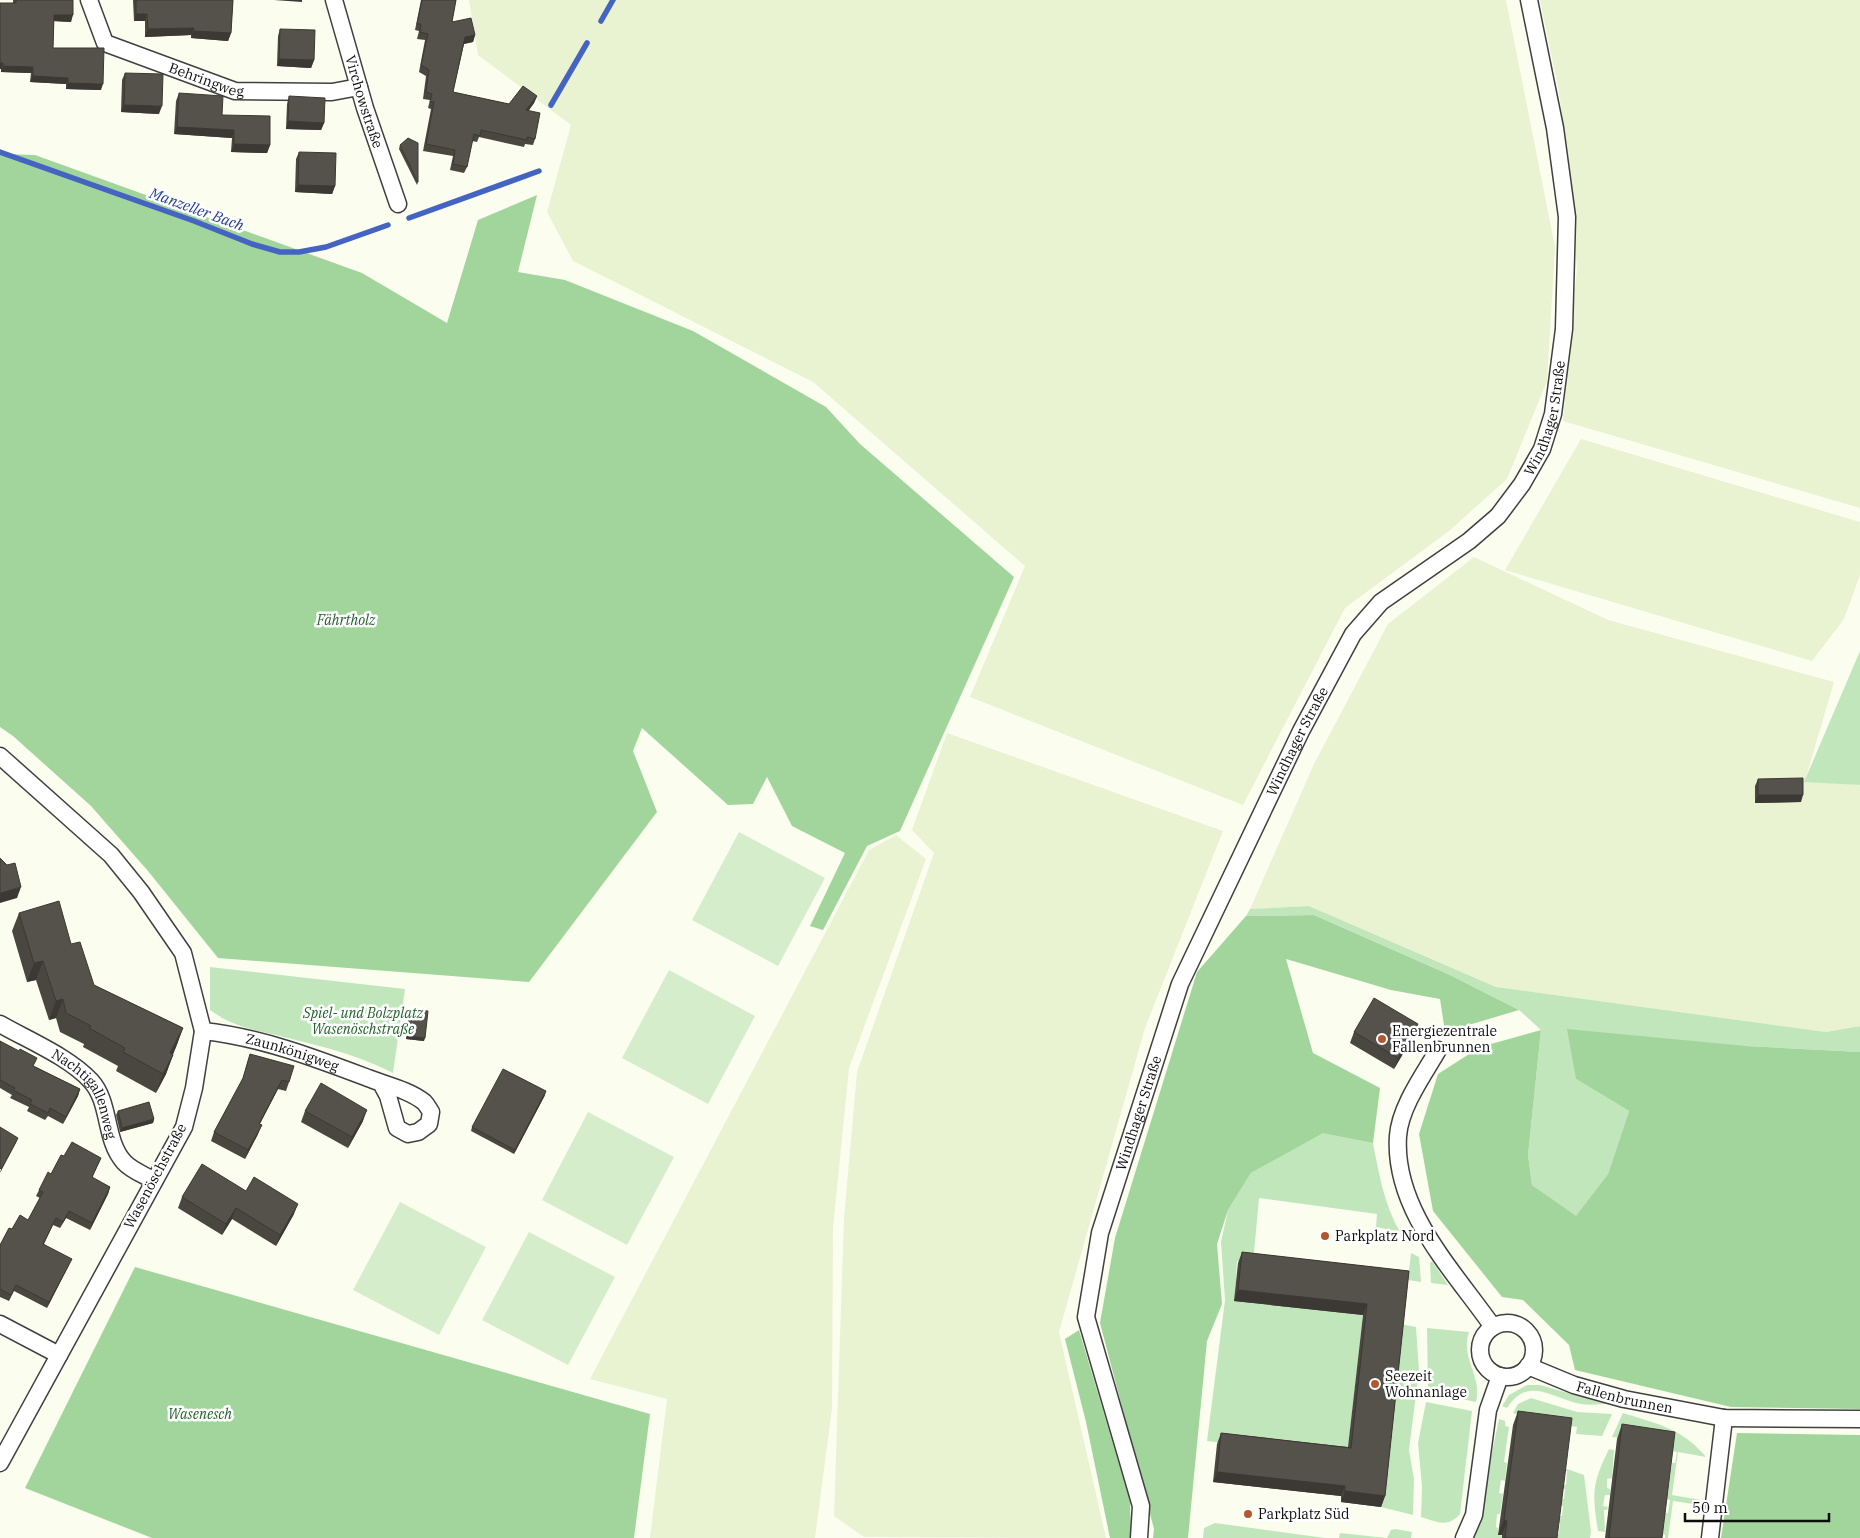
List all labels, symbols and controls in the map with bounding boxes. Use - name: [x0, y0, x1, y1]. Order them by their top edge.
- street label: Virchowstraße: [341, 53, 387, 150]
- street label: Behringweg: [166, 58, 244, 100]
- water label: Manzeller Bach: [146, 183, 247, 235]
- street label: Windhager Straße: [1520, 359, 1569, 479]
- park label: Fährtholz: [316, 611, 376, 629]
- street label: Windhager Straße: [1262, 684, 1332, 799]
- park label: Spiel- und Bolzplatz Wasenöschstraße: [302, 1004, 424, 1038]
- place label: Energiezentrale Fallenbrunnen: [1392, 1022, 1497, 1056]
- street label: Zaunkönigweg: [244, 1029, 342, 1076]
- marker: Energiezentrale Fallenbrunnen: [1376, 1033, 1388, 1045]
- street label: Nachtigallenweg: [48, 1045, 121, 1142]
- street label: Windhager Straße: [1112, 1053, 1165, 1173]
- street label: Wasenöschstraße: [120, 1120, 190, 1232]
- place label: Parkplatz Nord: [1335, 1227, 1435, 1245]
- marker: Parkplatz Nord: [1319, 1230, 1331, 1242]
- place label: Seezeit Wohnanlage: [1385, 1367, 1467, 1401]
- street label: Fallenbrunnen: [1574, 1377, 1674, 1417]
- marker: Seezeit Wohnanlage: [1369, 1378, 1381, 1390]
- park label: Wasenesch: [168, 1405, 232, 1423]
- scale bar: [1685, 1490, 1829, 1522]
- text: 50 m: [1692, 1498, 1728, 1517]
- place label: Parkplatz Süd: [1258, 1505, 1350, 1523]
- marker: Parkplatz Süd: [1242, 1508, 1254, 1520]

